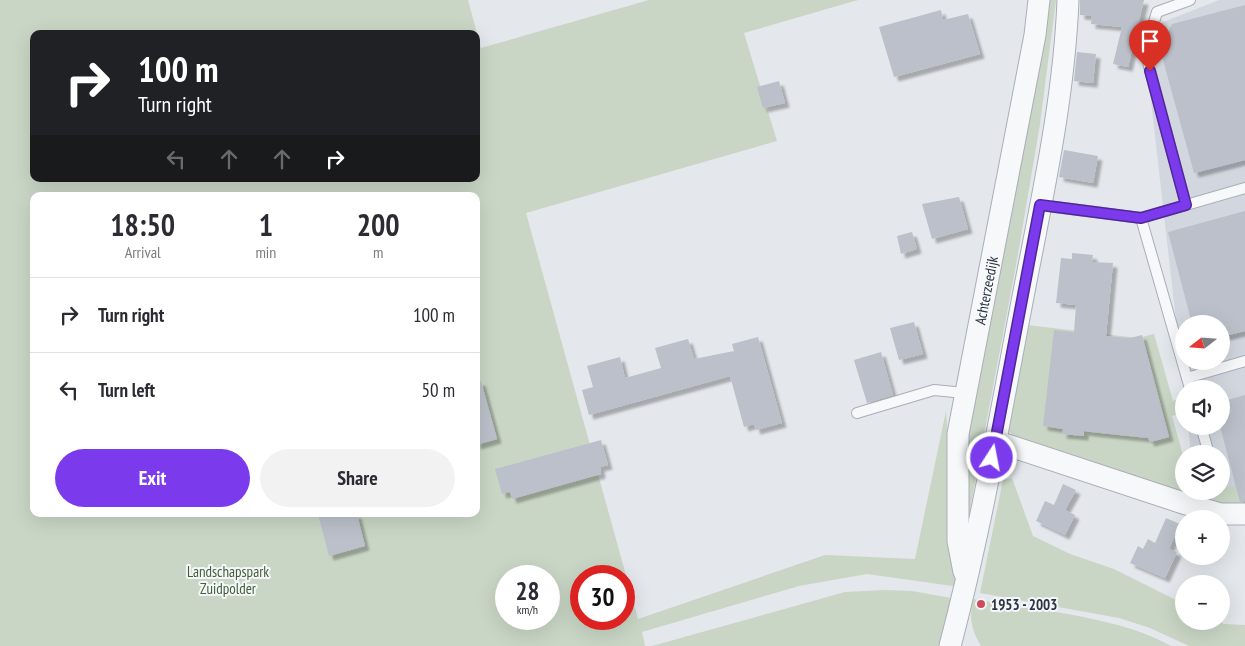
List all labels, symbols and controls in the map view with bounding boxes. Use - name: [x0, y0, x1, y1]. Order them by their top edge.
- pin: [1129, 20, 1171, 71]
- icon: arrive: [1136, 27, 1164, 55]
- text: 100 m: [138, 46, 219, 92]
- icon: right: [55, 50, 120, 115]
- text: Turn right: [138, 90, 212, 118]
- icon: left: [162, 145, 190, 173]
- icon: ahead: [215, 145, 243, 173]
- icon: ahead: [268, 145, 296, 173]
- icon: right: [321, 145, 349, 173]
- text: 18:50: [110, 205, 175, 244]
- text: 1: [259, 205, 273, 244]
- text: 200: [357, 205, 400, 244]
- text: Arrival: [125, 242, 161, 262]
- text: min: [255, 242, 276, 262]
- text: m: [373, 242, 383, 262]
- street label: Achterzeedijk: [970, 254, 1002, 326]
- icon: right: [55, 301, 83, 329]
- text: Turn right: [98, 303, 164, 327]
- text: 100 m: [413, 303, 455, 327]
- north arrow: [1175, 315, 1230, 370]
- map controls: [1175, 315, 1230, 630]
- icon: left: [55, 376, 83, 404]
- text: Turn left: [98, 378, 155, 402]
- text: 50 m: [422, 378, 455, 402]
- button: sound: [1175, 380, 1230, 435]
- position arrow: [965, 431, 1017, 483]
- button: layers: [1175, 445, 1230, 500]
- button: Exit: [55, 449, 250, 507]
- button: Share: [260, 449, 455, 507]
- button: +: [1175, 510, 1230, 565]
- park label: Landschapspark Zuidpolder: [187, 562, 269, 598]
- speed limit sign: 30: [570, 565, 635, 630]
- text: 28: [516, 575, 539, 607]
- button: −: [1175, 575, 1230, 630]
- place label: 1953 - 2003: [991, 595, 1057, 614]
- marker: 1953 - 2003: [975, 598, 987, 610]
- text: km/h: [517, 602, 538, 617]

